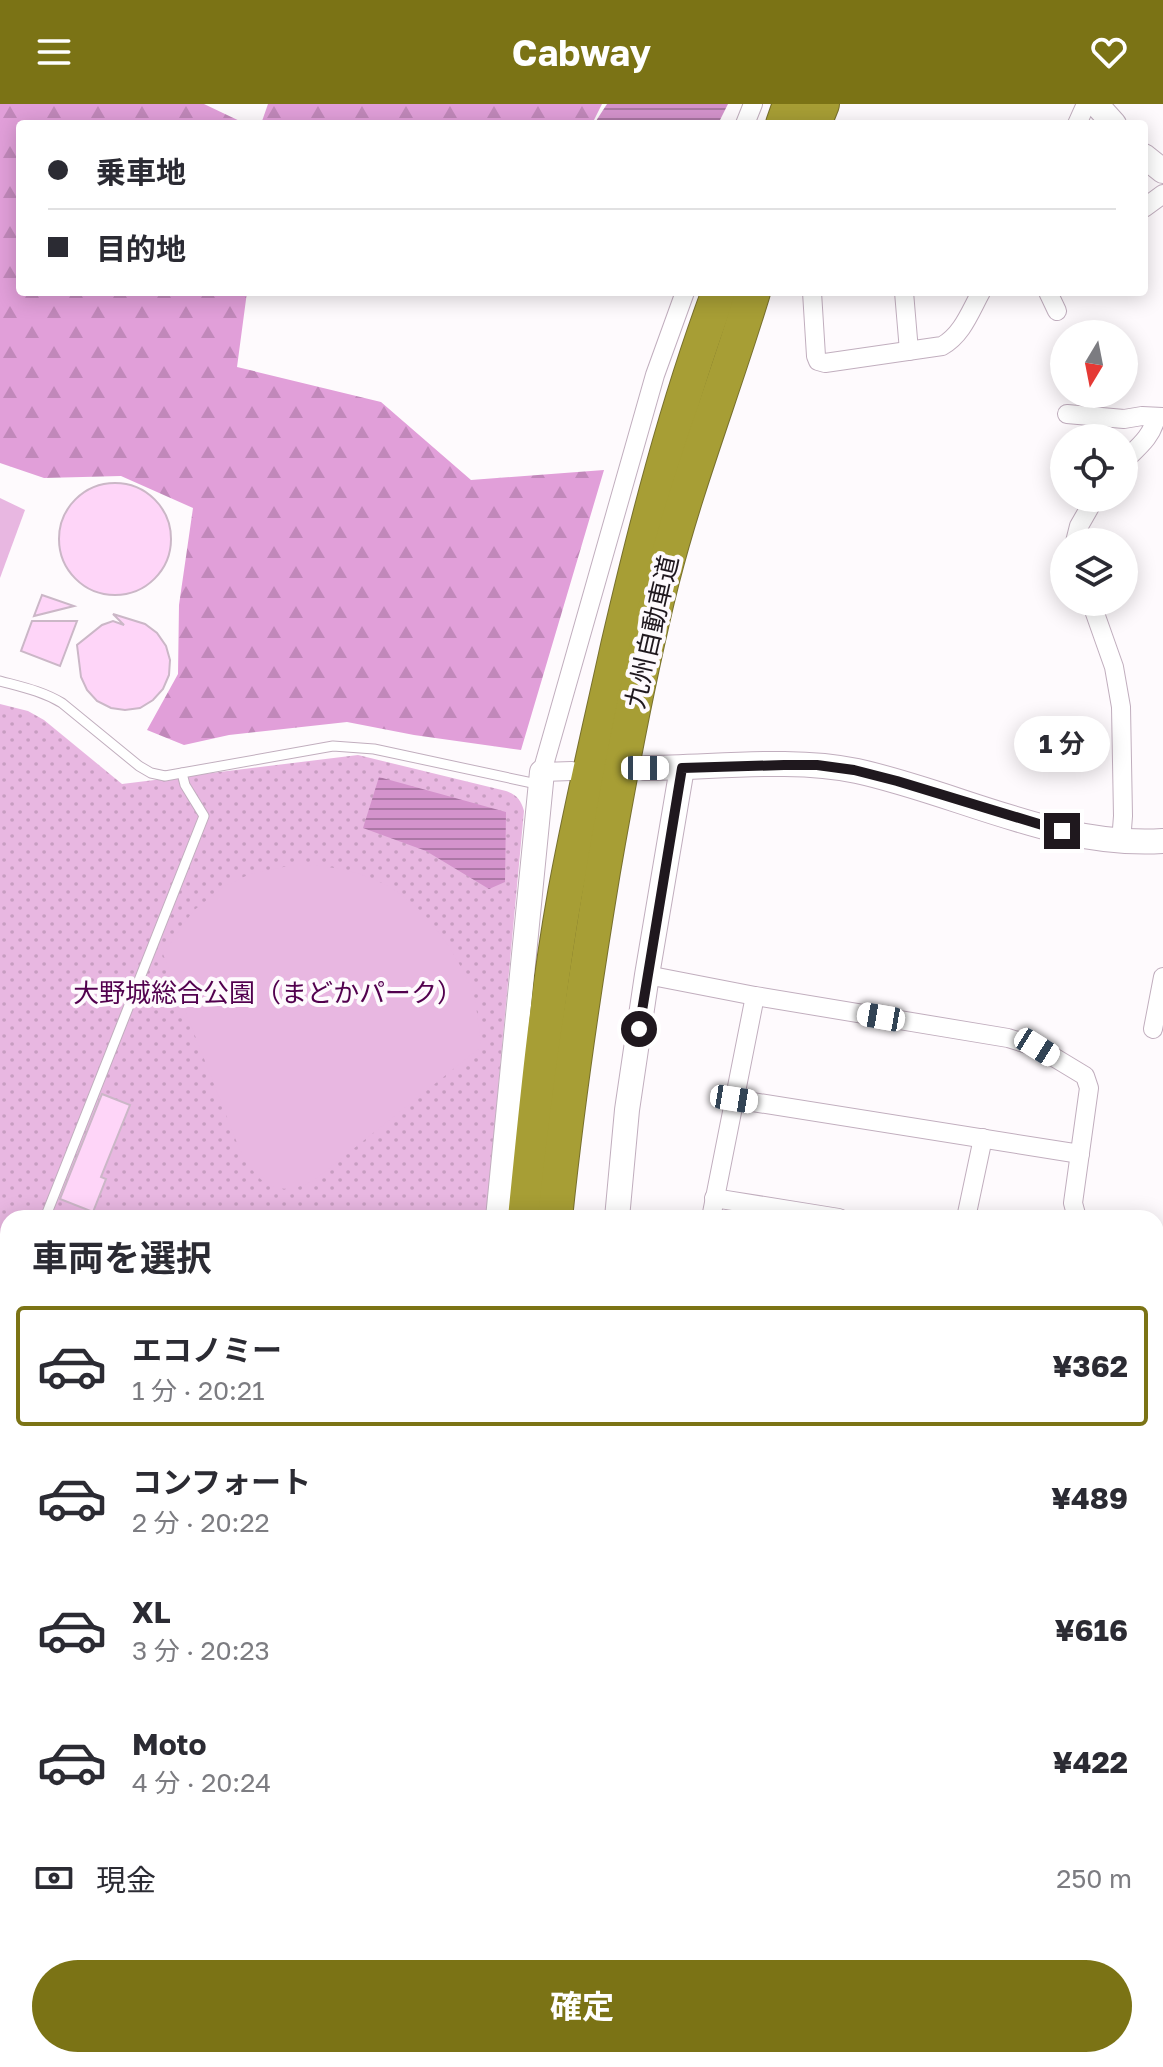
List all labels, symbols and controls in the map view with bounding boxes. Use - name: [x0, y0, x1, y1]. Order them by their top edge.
- icon: menu: [32, 30, 76, 74]
- icon: heart: [1087, 30, 1131, 74]
- text: Cabway: [512, 31, 651, 74]
- text: 乗車地: [96, 154, 186, 190]
- text: 目的地: [96, 231, 186, 267]
- north arrow: [1050, 320, 1138, 408]
- map controls: [1050, 320, 1138, 616]
- button: locate: [1050, 424, 1138, 512]
- button: layers: [1050, 528, 1138, 616]
- street label: 九州自動車道: [619, 552, 684, 711]
- callout: 1 分: [1014, 715, 1110, 771]
- text: 1 分: [1039, 728, 1085, 759]
- car: [621, 756, 669, 780]
- route end: [1044, 813, 1080, 849]
- park label: 大野城総合公園（まどかパーク）: [73, 977, 463, 1008]
- car: [855, 1001, 907, 1033]
- route start: [621, 1011, 657, 1047]
- car: [1010, 1024, 1064, 1070]
- car: [708, 1083, 760, 1115]
- text: 車両を選択: [32, 1236, 212, 1279]
- icon: car: [36, 1330, 108, 1402]
- text: エコノミー: [132, 1332, 282, 1368]
- text: ¥362: [1053, 1348, 1128, 1384]
- text: 1 分 · 20:21: [132, 1375, 265, 1406]
- icon: car: [36, 1462, 108, 1534]
- text: コンフォート: [132, 1464, 311, 1500]
- text: ¥489: [1051, 1480, 1128, 1516]
- text: 2 分 · 20:22: [132, 1507, 270, 1538]
- icon: car: [36, 1594, 108, 1666]
- text: XL: [132, 1594, 171, 1630]
- text: ¥616: [1055, 1612, 1128, 1648]
- text: 3 分 · 20:23: [132, 1635, 270, 1666]
- icon: car: [36, 1726, 108, 1798]
- text: Moto: [132, 1726, 207, 1762]
- text: ¥422: [1053, 1744, 1128, 1780]
- text: 4 分 · 20:24: [132, 1767, 271, 1798]
- icon: cash: [32, 1856, 76, 1900]
- text: 現金: [96, 1862, 156, 1898]
- text: 250 m: [1056, 1863, 1132, 1894]
- button: 確定: [32, 1960, 1132, 2052]

